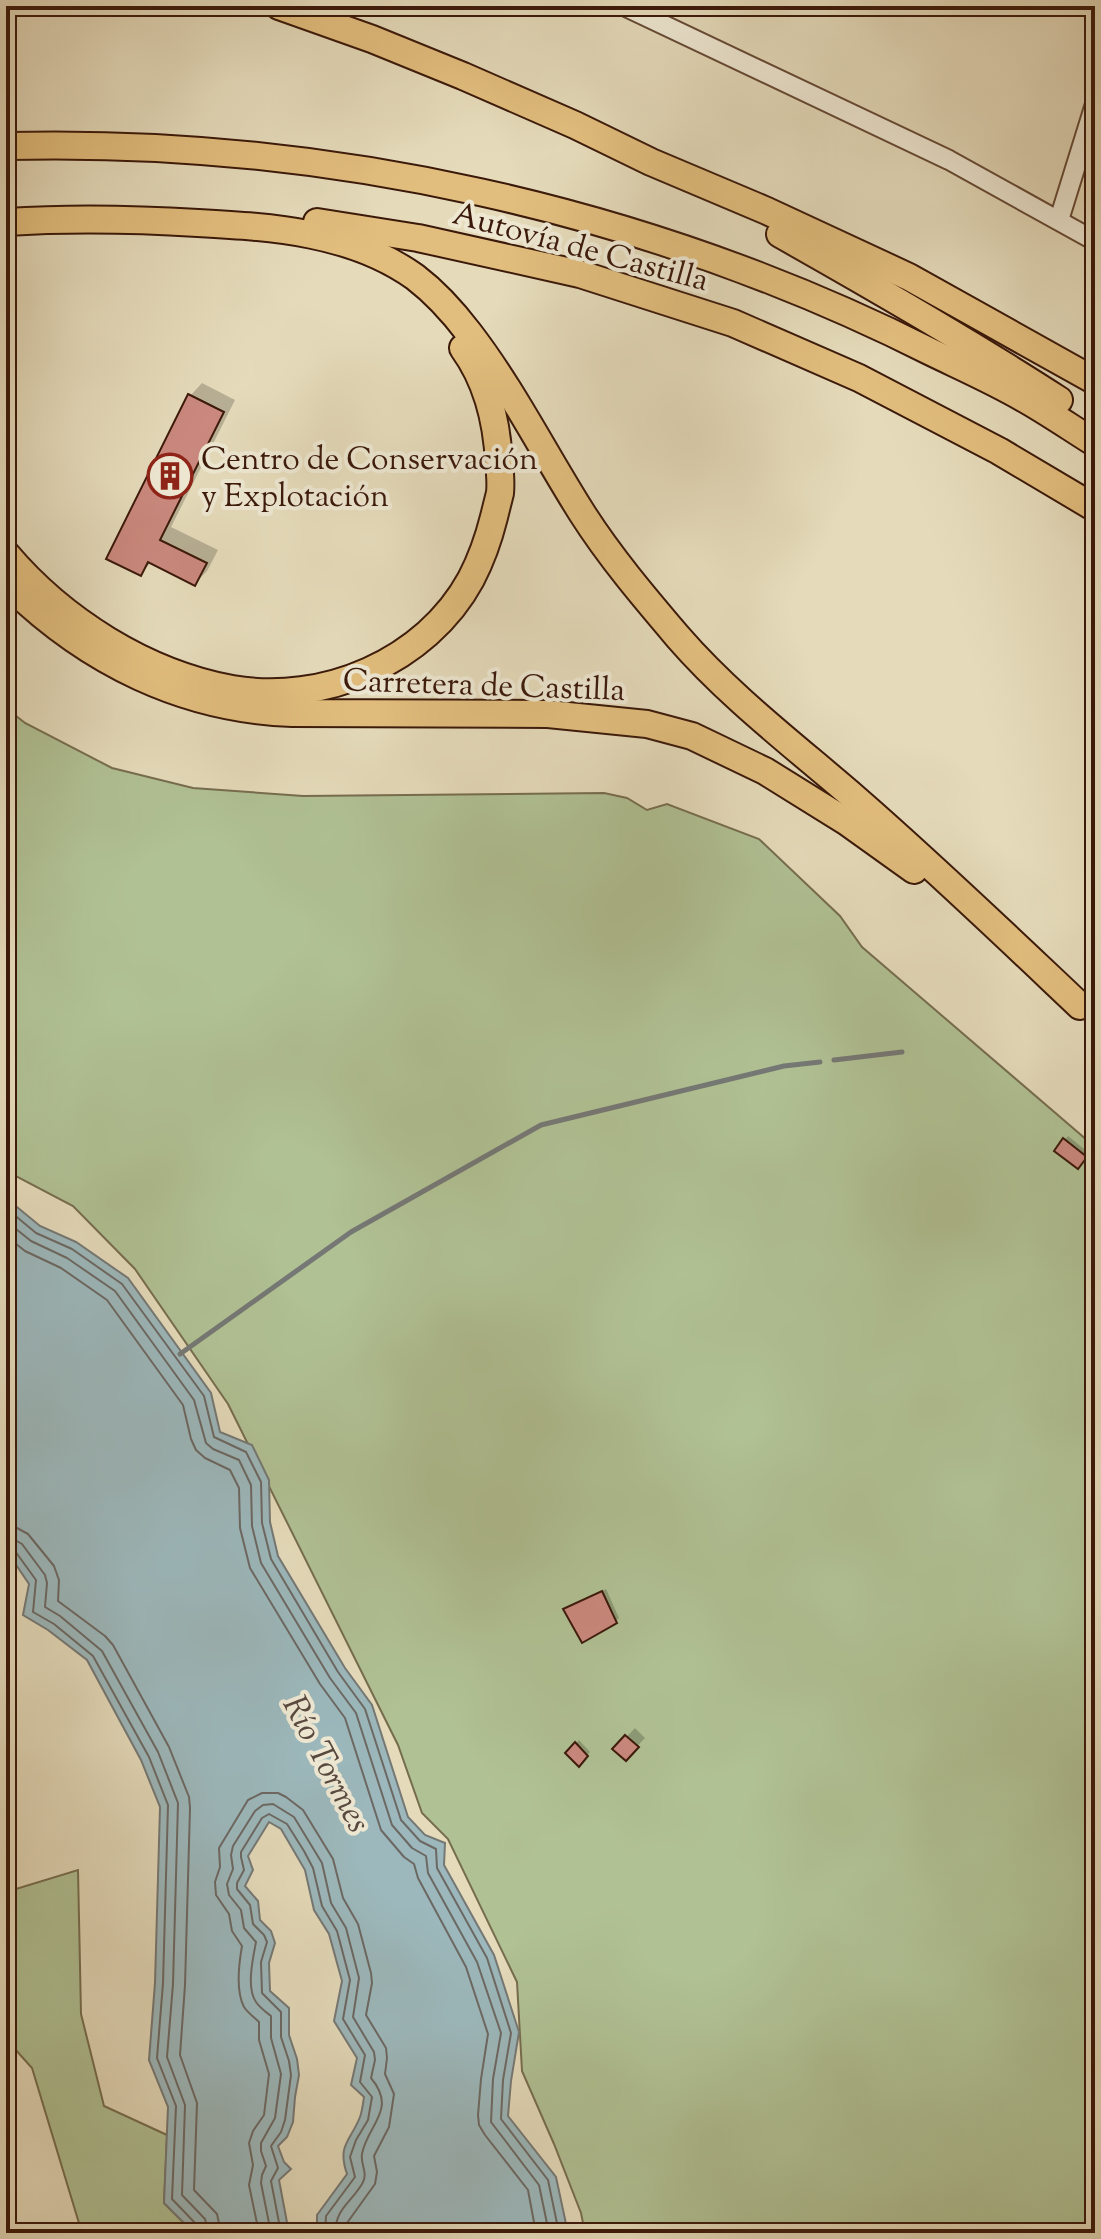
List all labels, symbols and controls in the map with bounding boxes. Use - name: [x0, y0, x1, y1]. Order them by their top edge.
- street label: Autovía de Castilla: [447, 193, 713, 305]
- place label: Centro de Conservación y Explotación: [201, 438, 538, 521]
- building icon: Centro de Conservación y Explotación: [146, 452, 194, 500]
- street label: Carretera de Castilla: [342, 659, 626, 715]
- water label: Río Tormes: [268, 1687, 381, 1842]

